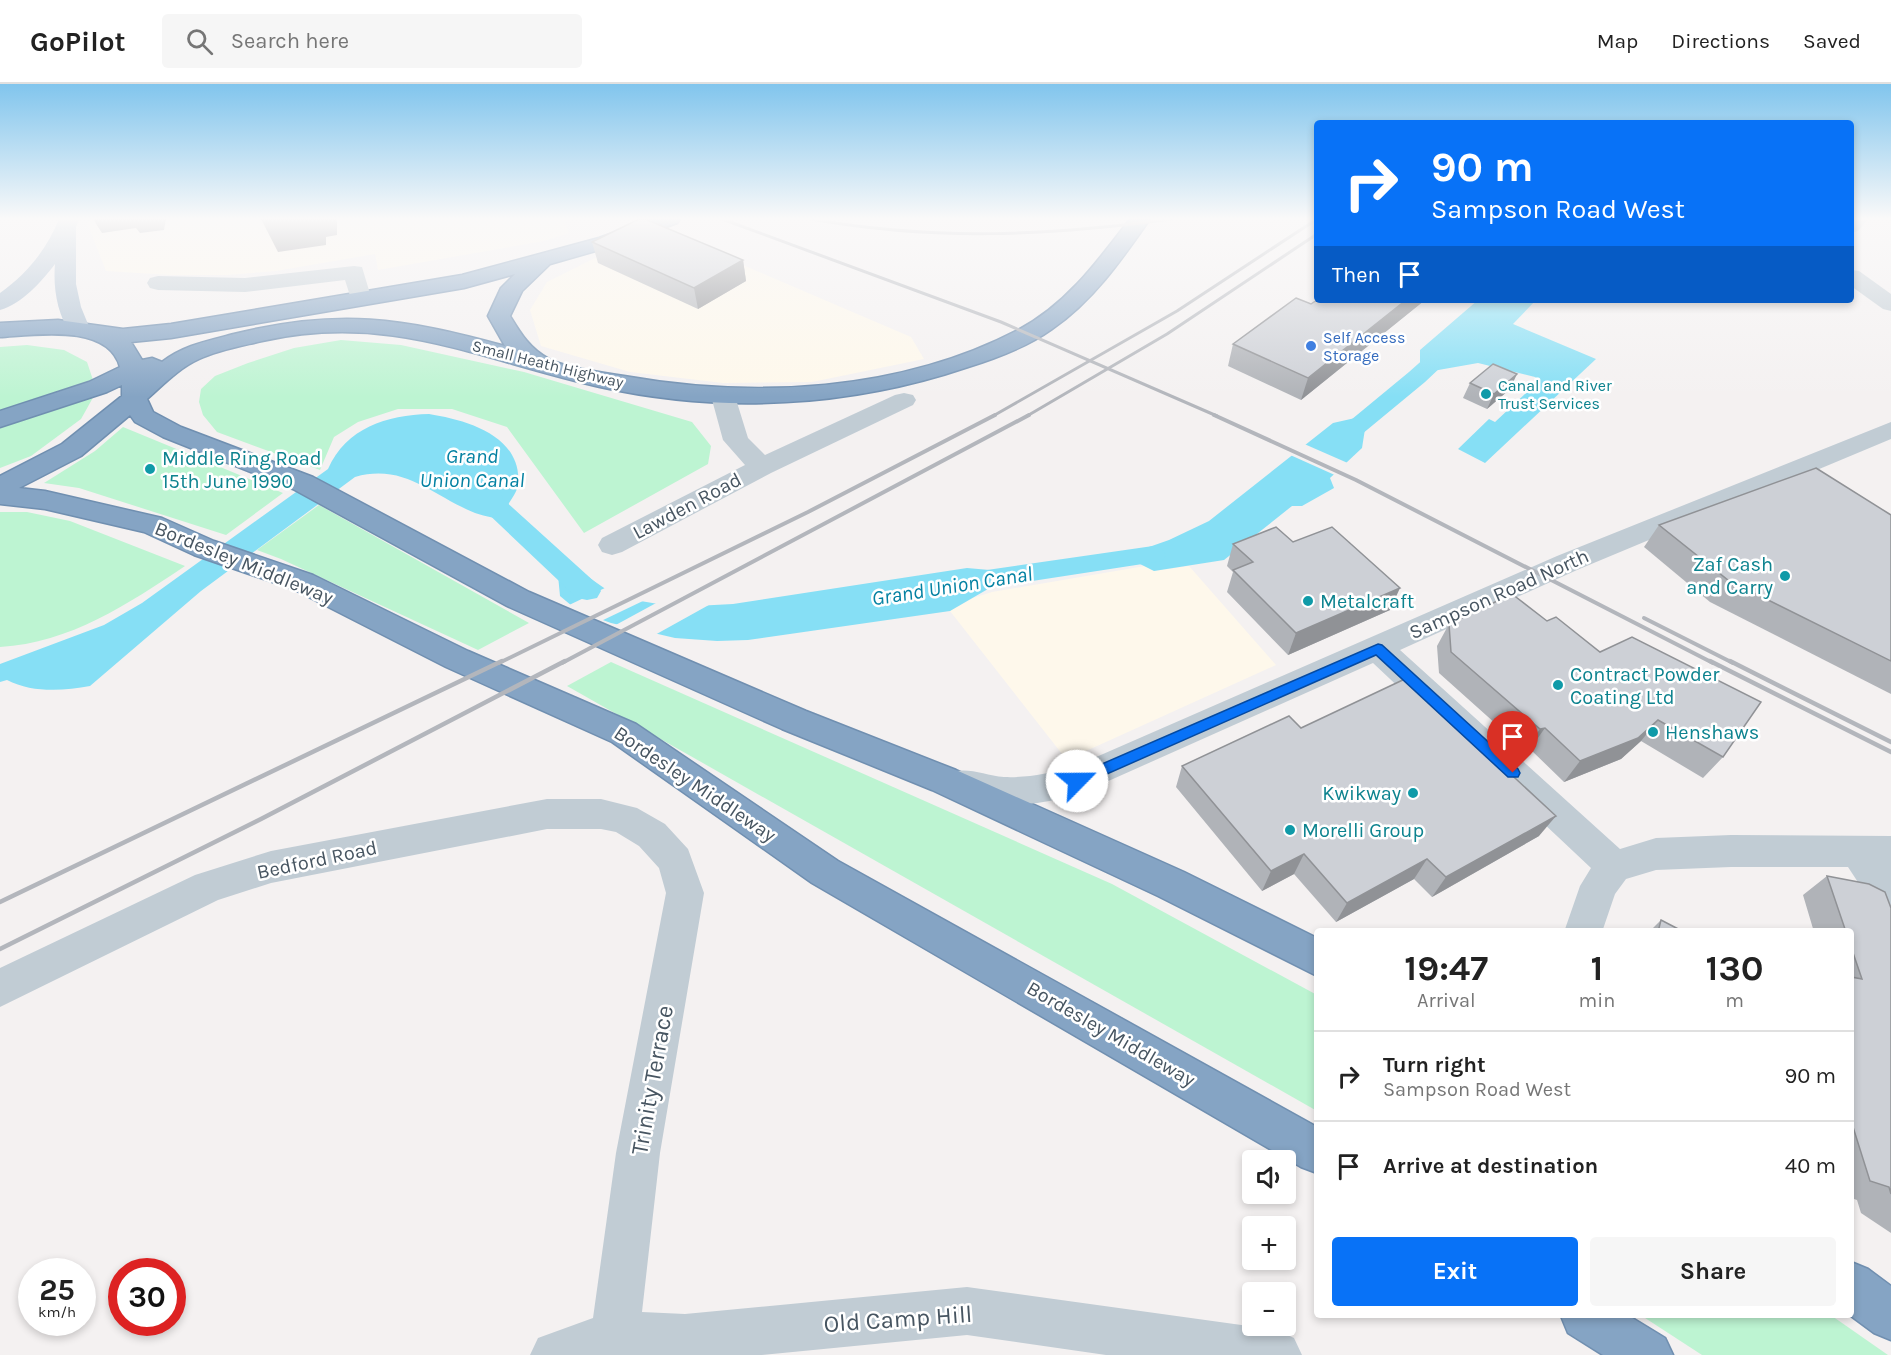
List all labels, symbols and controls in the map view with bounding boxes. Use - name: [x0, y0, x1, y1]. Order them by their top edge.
- search box: [162, 14, 582, 68]
- text: GoPilot: [30, 25, 126, 58]
- icon: search: [183, 25, 216, 58]
- text: Search here: [231, 28, 349, 54]
- text: Map: [1597, 29, 1638, 53]
- text: Directions: [1671, 29, 1770, 53]
- text: Saved: [1803, 29, 1861, 53]
- text: 90 m: [1431, 142, 1534, 192]
- icon: right: [1332, 144, 1410, 222]
- text: Sampson Road West: [1431, 193, 1685, 225]
- icon: arrive: [1393, 258, 1426, 291]
- text: Then: [1332, 262, 1381, 288]
- place label: Self Access Storage: [1323, 328, 1405, 365]
- street label: Small Heath Highway: [470, 336, 626, 392]
- marker: Self Access Storage: [1304, 339, 1318, 353]
- place label: Canal and River Trust Services: [1498, 376, 1612, 413]
- marker: Canal and River Trust Services: [1479, 387, 1493, 401]
- water label: Grand Union Canal: [419, 444, 525, 492]
- place label: Middle Ring Road 15th June 1990: [162, 447, 322, 493]
- marker: Middle Ring Road 15th June 1990: [143, 462, 157, 476]
- street label: Lawden Road: [629, 468, 745, 544]
- street label: Bordesley Middleway: [151, 517, 337, 609]
- street label: Sampson Road North: [1406, 544, 1592, 644]
- place label: Zaf Cash and Carry: [1686, 553, 1773, 599]
- water label: Grand Union Canal: [870, 561, 1034, 611]
- marker: Zaf Cash and Carry: [1778, 569, 1792, 583]
- place label: Metalcraft: [1320, 590, 1415, 613]
- marker: Metalcraft: [1301, 594, 1315, 608]
- place label: Contract Powder Coating Ltd: [1570, 663, 1720, 709]
- marker: Contract Powder Coating Ltd: [1551, 678, 1565, 692]
- pin: [1487, 711, 1538, 773]
- icon: arrive: [1496, 720, 1529, 753]
- street label: Bordesley Middleway: [610, 721, 780, 847]
- place label: Henshaws: [1665, 721, 1759, 744]
- marker: Henshaws: [1646, 725, 1660, 739]
- position arrow: [1045, 749, 1109, 813]
- place label: Kwikway: [1322, 782, 1401, 805]
- marker: Kwikway: [1406, 786, 1420, 800]
- place label: Morelli Group: [1302, 819, 1424, 842]
- marker: Morelli Group: [1283, 823, 1297, 837]
- street label: Bedford Road: [255, 836, 379, 884]
- text: 19:47: [1404, 947, 1488, 989]
- text: 1: [1590, 947, 1603, 989]
- text: 130: [1706, 947, 1764, 989]
- street label: Bordesley Middleway: [1023, 976, 1199, 1092]
- text: Arrival: [1417, 989, 1476, 1012]
- text: min: [1579, 989, 1615, 1012]
- text: m: [1725, 989, 1744, 1012]
- street label: Trinity Terrace: [625, 1003, 679, 1157]
- text: Turn right: [1383, 1052, 1486, 1078]
- icon: right: [1332, 1060, 1365, 1093]
- text: 90 m: [1784, 1063, 1836, 1089]
- text: Sampson Road West: [1383, 1078, 1571, 1101]
- map controls: [1242, 1150, 1296, 1336]
- button: sound: [1242, 1150, 1296, 1204]
- icon: arrive: [1332, 1150, 1365, 1183]
- text: Arrive at destination: [1383, 1153, 1598, 1179]
- text: 40 m: [1785, 1153, 1836, 1179]
- button: +: [1242, 1216, 1296, 1270]
- button: Exit: [1332, 1237, 1578, 1306]
- button: Share: [1590, 1237, 1836, 1306]
- speed limit sign: 30: [108, 1258, 186, 1336]
- text: 25: [39, 1272, 75, 1308]
- button: −: [1242, 1282, 1296, 1336]
- street label: Old Camp Hill: [823, 1300, 973, 1338]
- text: km/h: [38, 1303, 76, 1321]

